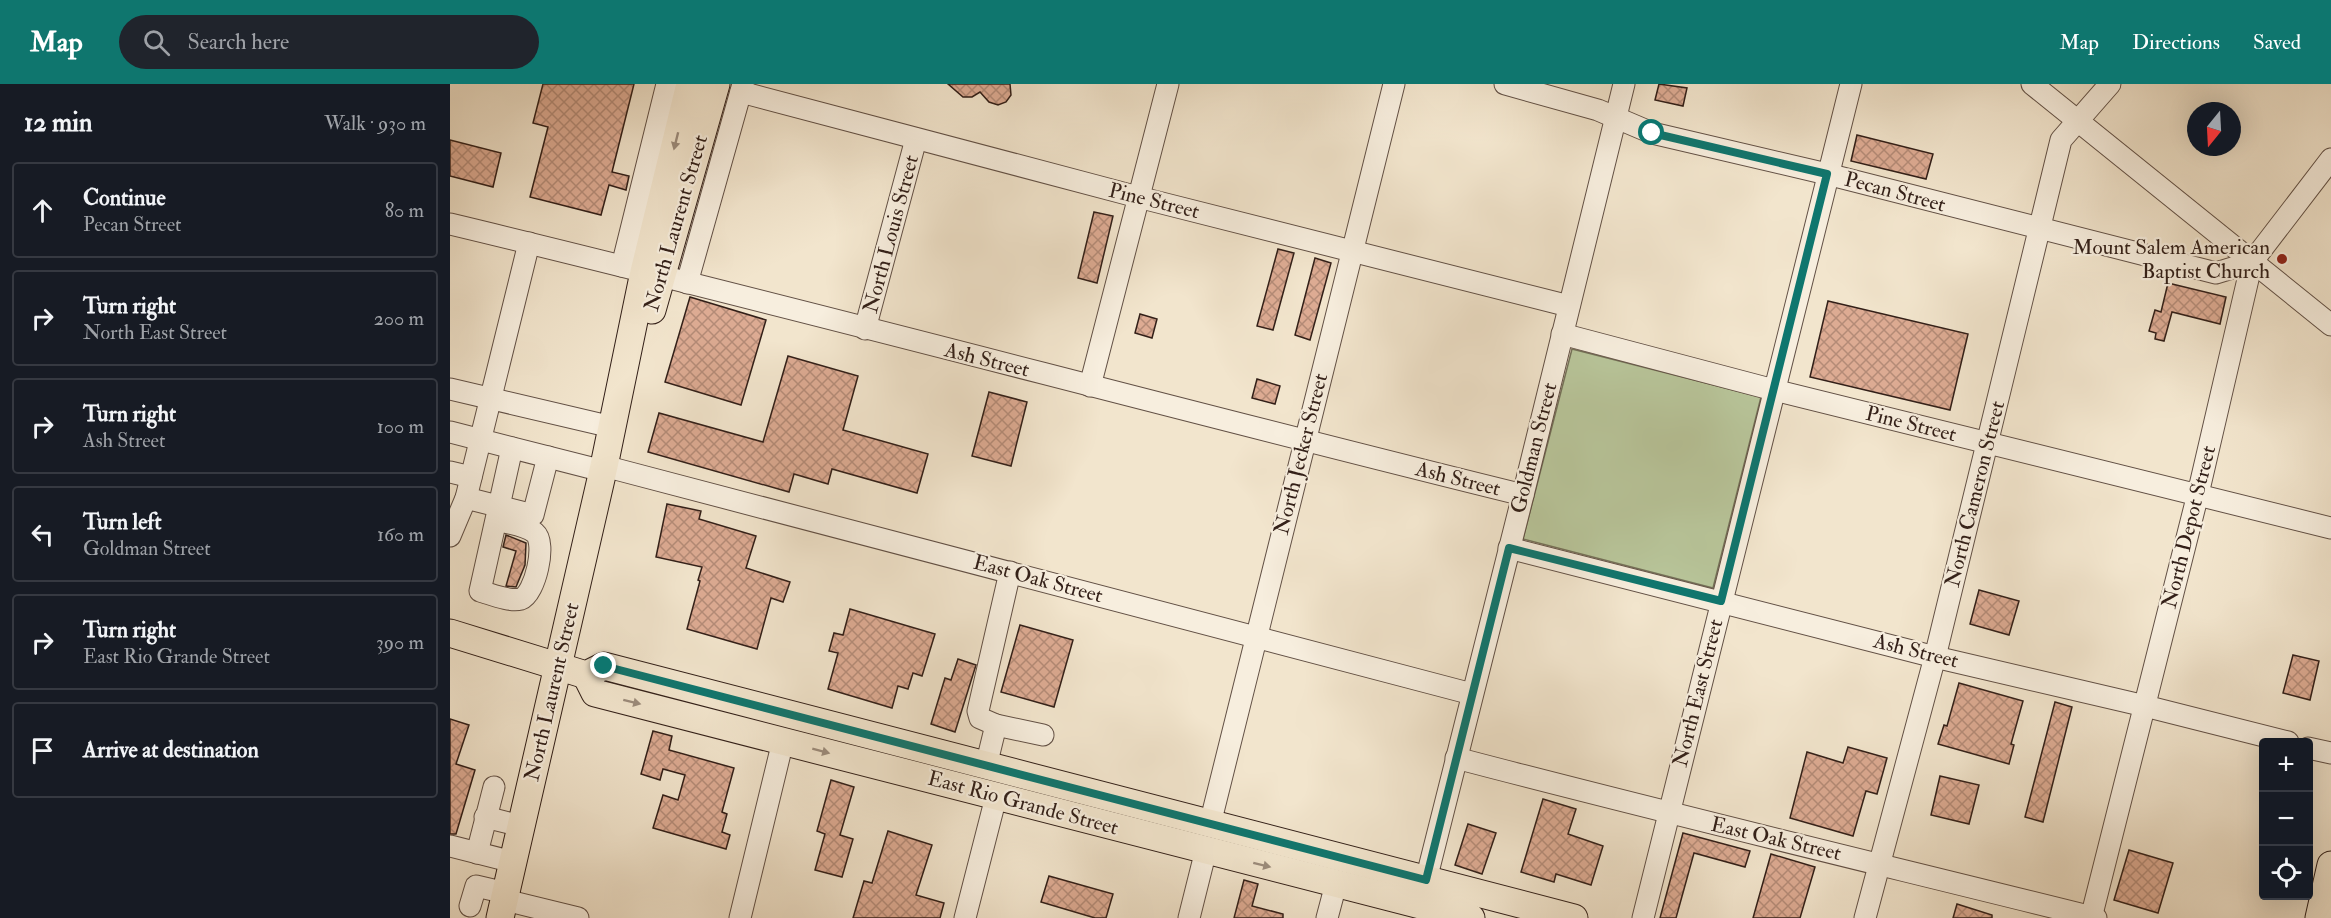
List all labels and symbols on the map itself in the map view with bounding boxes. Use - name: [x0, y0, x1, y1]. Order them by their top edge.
- north arrow: [2187, 102, 2241, 156]
- route start: [1638, 119, 1664, 145]
- street label: North Laurent Street: [638, 131, 714, 314]
- one-way arrow: [670, 132, 680, 150]
- street label: North Louis Street: [857, 152, 925, 316]
- street label: Pecan Street: [1842, 166, 1949, 218]
- street label: Pine Street: [1106, 177, 1202, 225]
- place label: Mount Salem American Baptist Church: [2072, 234, 2270, 285]
- marker: Mount Salem American Baptist Church: [2275, 252, 2289, 266]
- street label: Ash Street: [941, 336, 1032, 384]
- street label: North Jecker Street: [1268, 370, 1334, 537]
- street label: Goldman Street: [1505, 380, 1563, 516]
- street label: North Cameron Street: [1939, 398, 2011, 590]
- street label: Pine Street: [1863, 400, 1959, 448]
- street label: North Depot Street: [2156, 443, 2222, 611]
- street label: Ash Street: [1412, 455, 1503, 503]
- street label: East Oak Street: [970, 549, 1106, 609]
- street label: North Laurent Street: [518, 600, 586, 784]
- street label: North East Street: [1667, 616, 1729, 770]
- street label: Ash Street: [1870, 627, 1961, 675]
- route end: [590, 652, 616, 678]
- one-way arrow: [623, 698, 642, 708]
- one-way arrow: [812, 747, 830, 757]
- street label: East Rio Grande Street: [925, 765, 1121, 841]
- street label: East Oak Street: [1708, 811, 1844, 867]
- one-way arrow: [1253, 860, 1271, 870]

